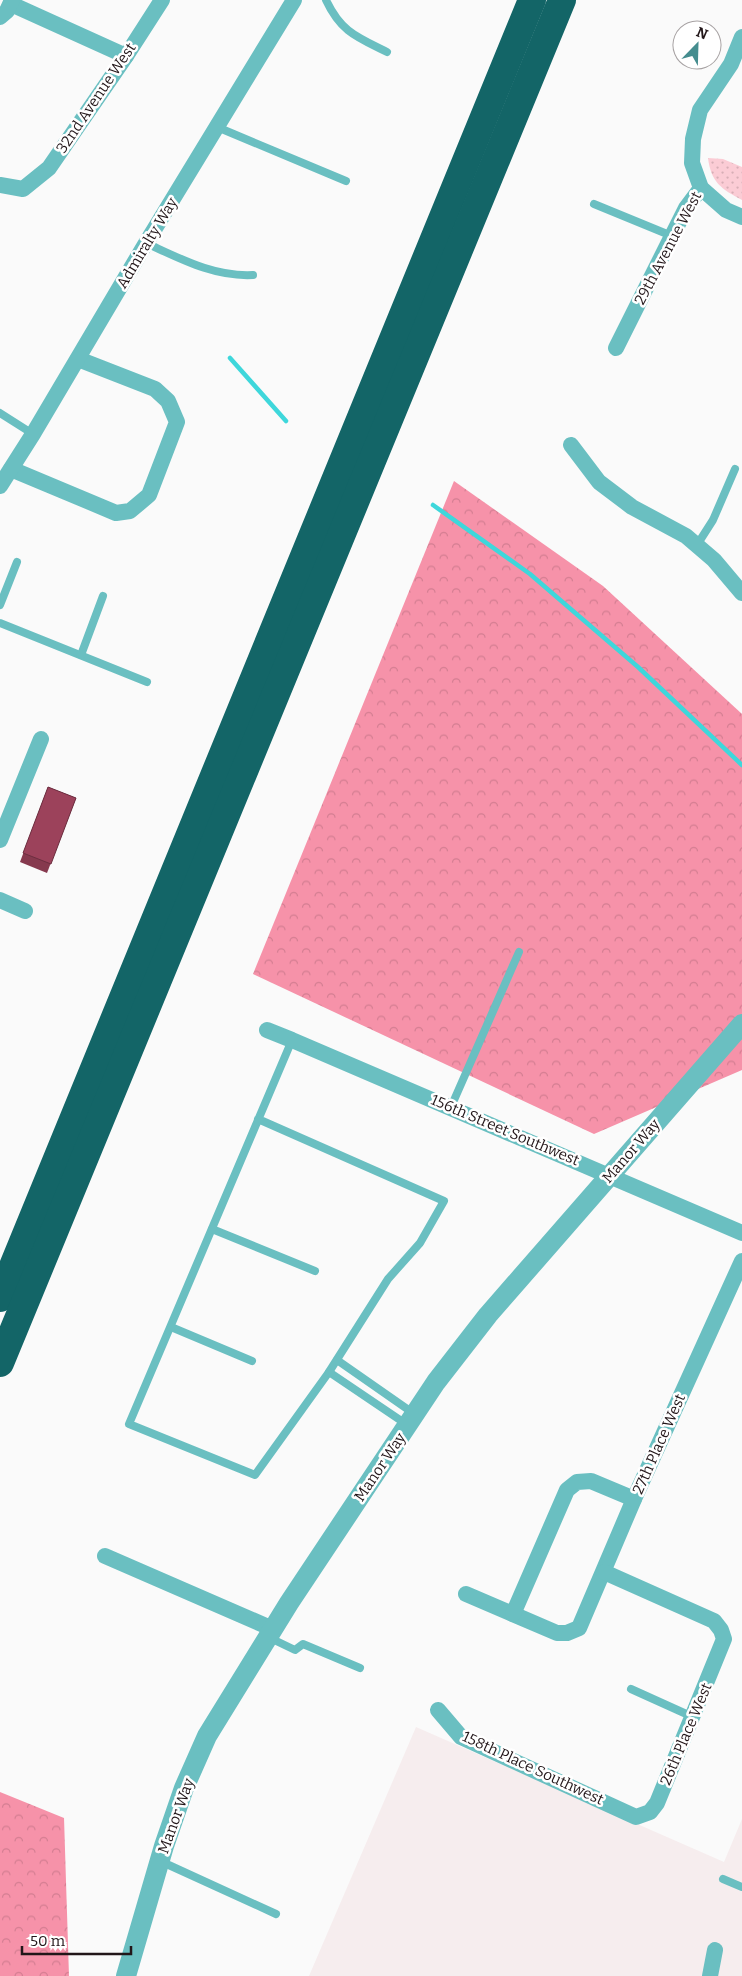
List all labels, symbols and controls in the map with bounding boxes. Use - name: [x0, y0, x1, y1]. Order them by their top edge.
- north arrow: [672, 20, 722, 70]
- text: N: [694, 24, 710, 44]
- street label: 32nd Avenue West: [52, 39, 140, 156]
- street label: 29th Avenue West: [631, 188, 706, 308]
- street label: Admiralty Way: [113, 194, 181, 292]
- street label: 156th Street Southwest: [428, 1091, 582, 1170]
- street label: Manor Way: [598, 1115, 664, 1187]
- street label: 27th Place West: [629, 1391, 689, 1497]
- street label: Manor Way: [350, 1429, 410, 1505]
- street label: 26th Place West: [656, 1680, 716, 1788]
- street label: 158th Place Southwest: [460, 1727, 607, 1809]
- street label: Manor Way: [154, 1776, 198, 1856]
- scale bar: [22, 1924, 131, 1956]
- text: 50 m: [30, 1932, 66, 1950]

